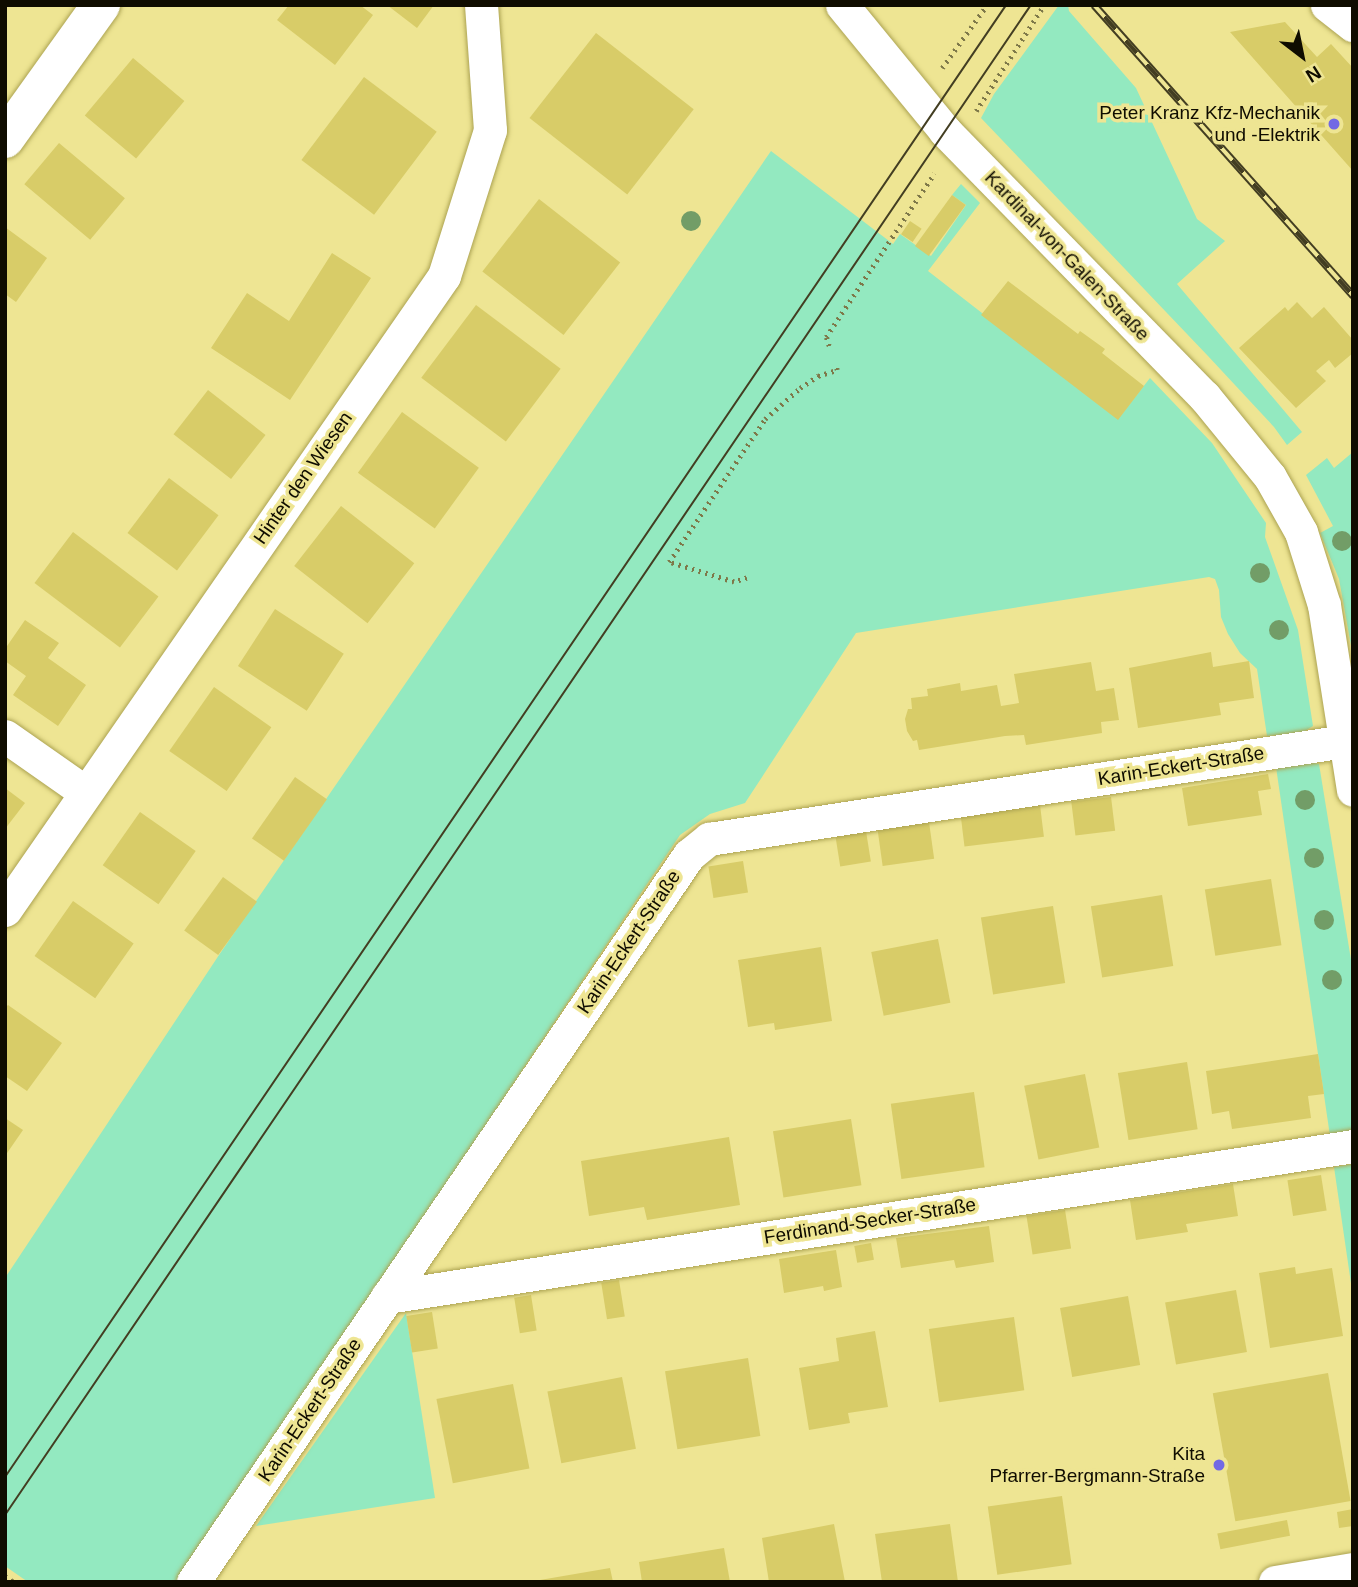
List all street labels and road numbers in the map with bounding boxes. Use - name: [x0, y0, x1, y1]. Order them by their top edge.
- street label: Kardinal-von-Galen-Straße: [980, 166, 1154, 346]
- street label: Hinter den Wiesen: [249, 407, 357, 549]
- street label: Karin-Eckert-Straße: [1096, 742, 1266, 790]
- street label: Karin-Eckert-Straße: [573, 866, 685, 1018]
- street label: Ferdinand-Secker-Straße: [762, 1193, 978, 1249]
- street label: Karin-Eckert-Straße: [254, 1334, 366, 1486]

